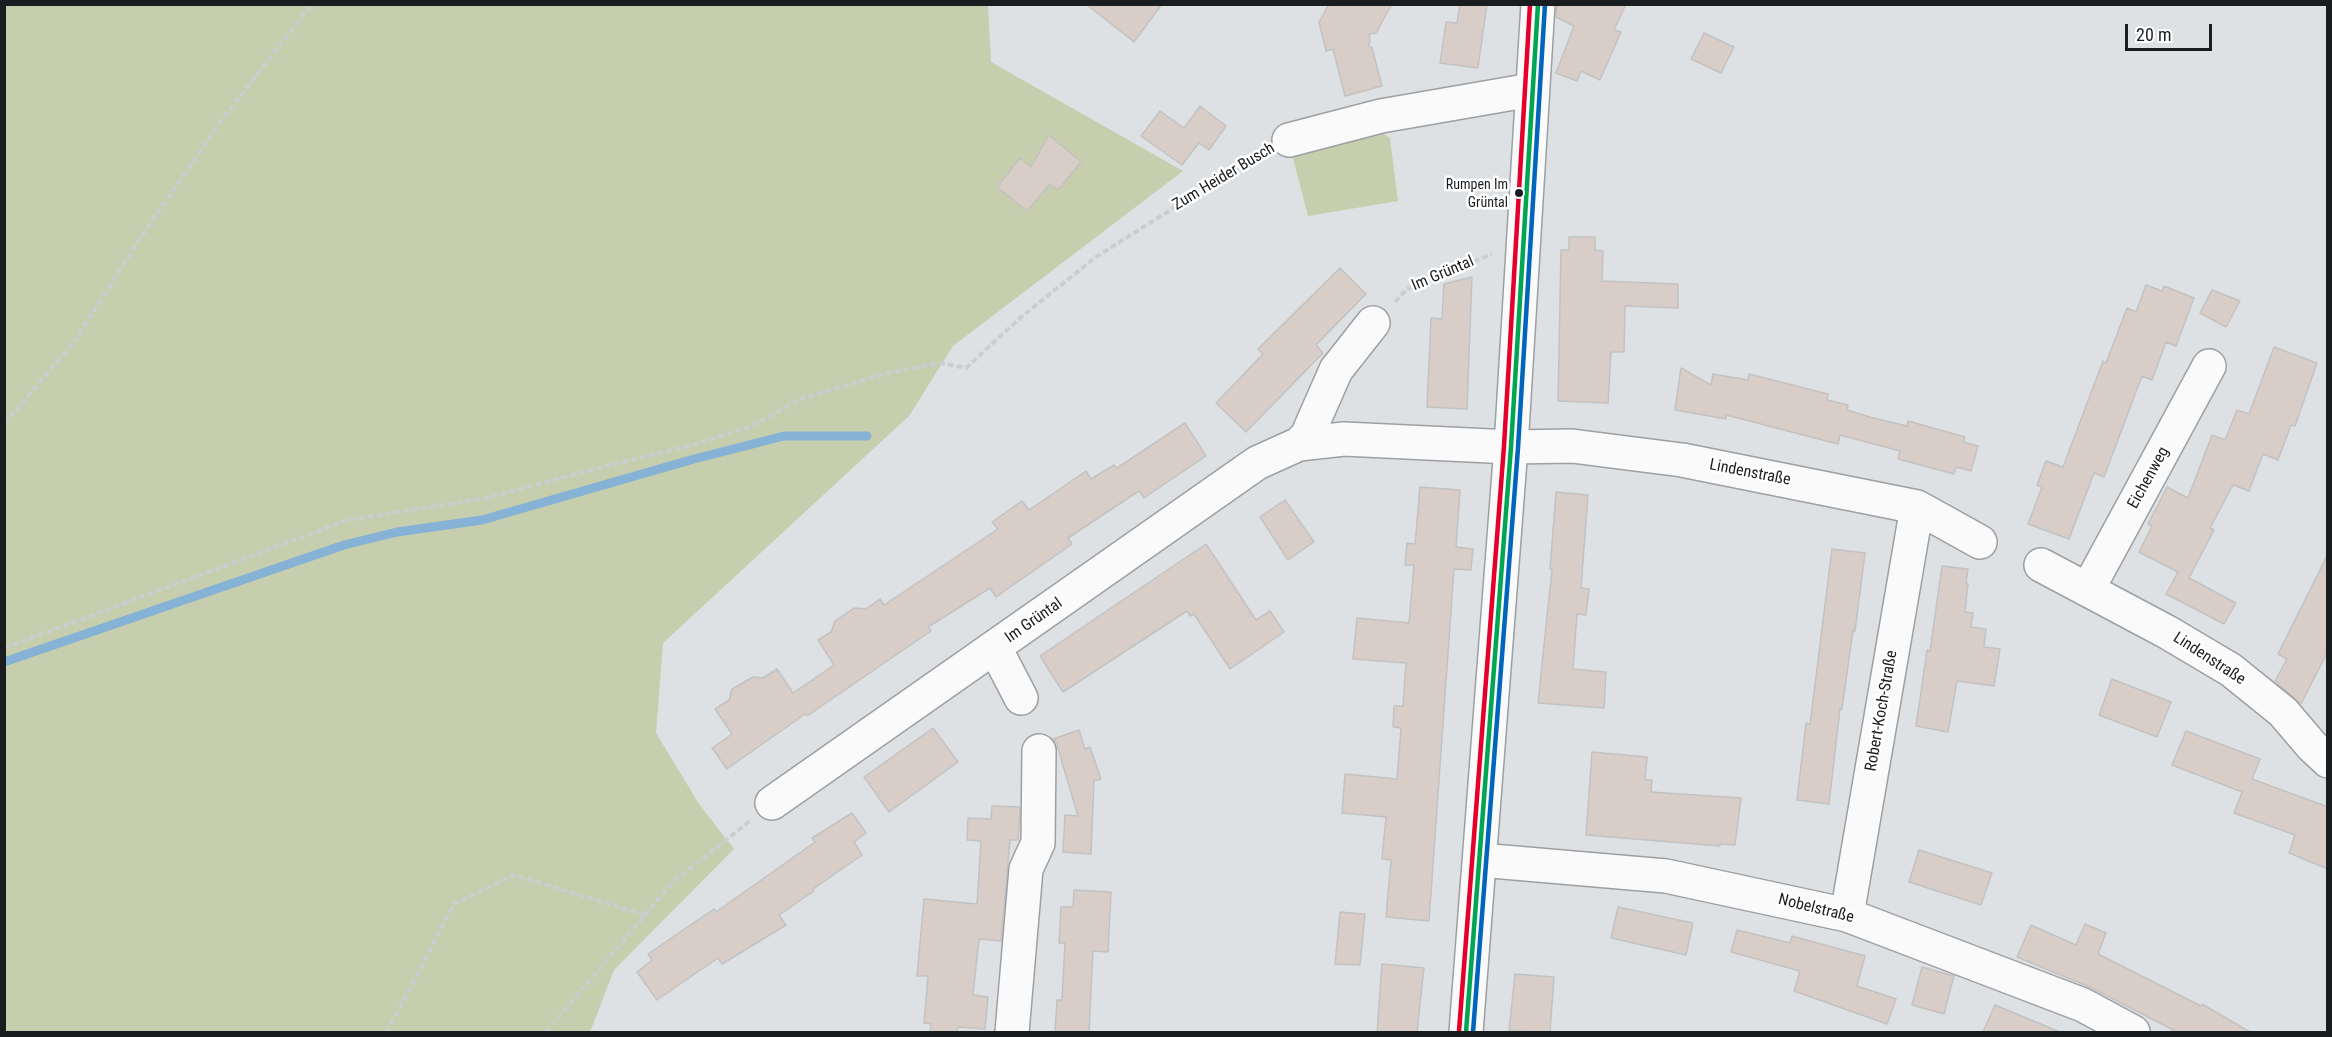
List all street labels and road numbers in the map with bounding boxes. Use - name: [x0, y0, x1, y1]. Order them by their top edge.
- street label: Zum Heider Busch: [1169, 139, 1279, 215]
- street label: Im Grüntal: [1409, 252, 1477, 296]
- street label: Eichenweg: [2124, 444, 2174, 512]
- street label: Lindenstraße: [1708, 456, 1792, 490]
- street label: Im Grüntal: [1002, 594, 1066, 648]
- street label: Lindenstraße: [2169, 629, 2249, 689]
- street label: Robert-Koch-Straße: [1862, 649, 1902, 773]
- street label: Nobelstraße: [1776, 890, 1856, 928]

